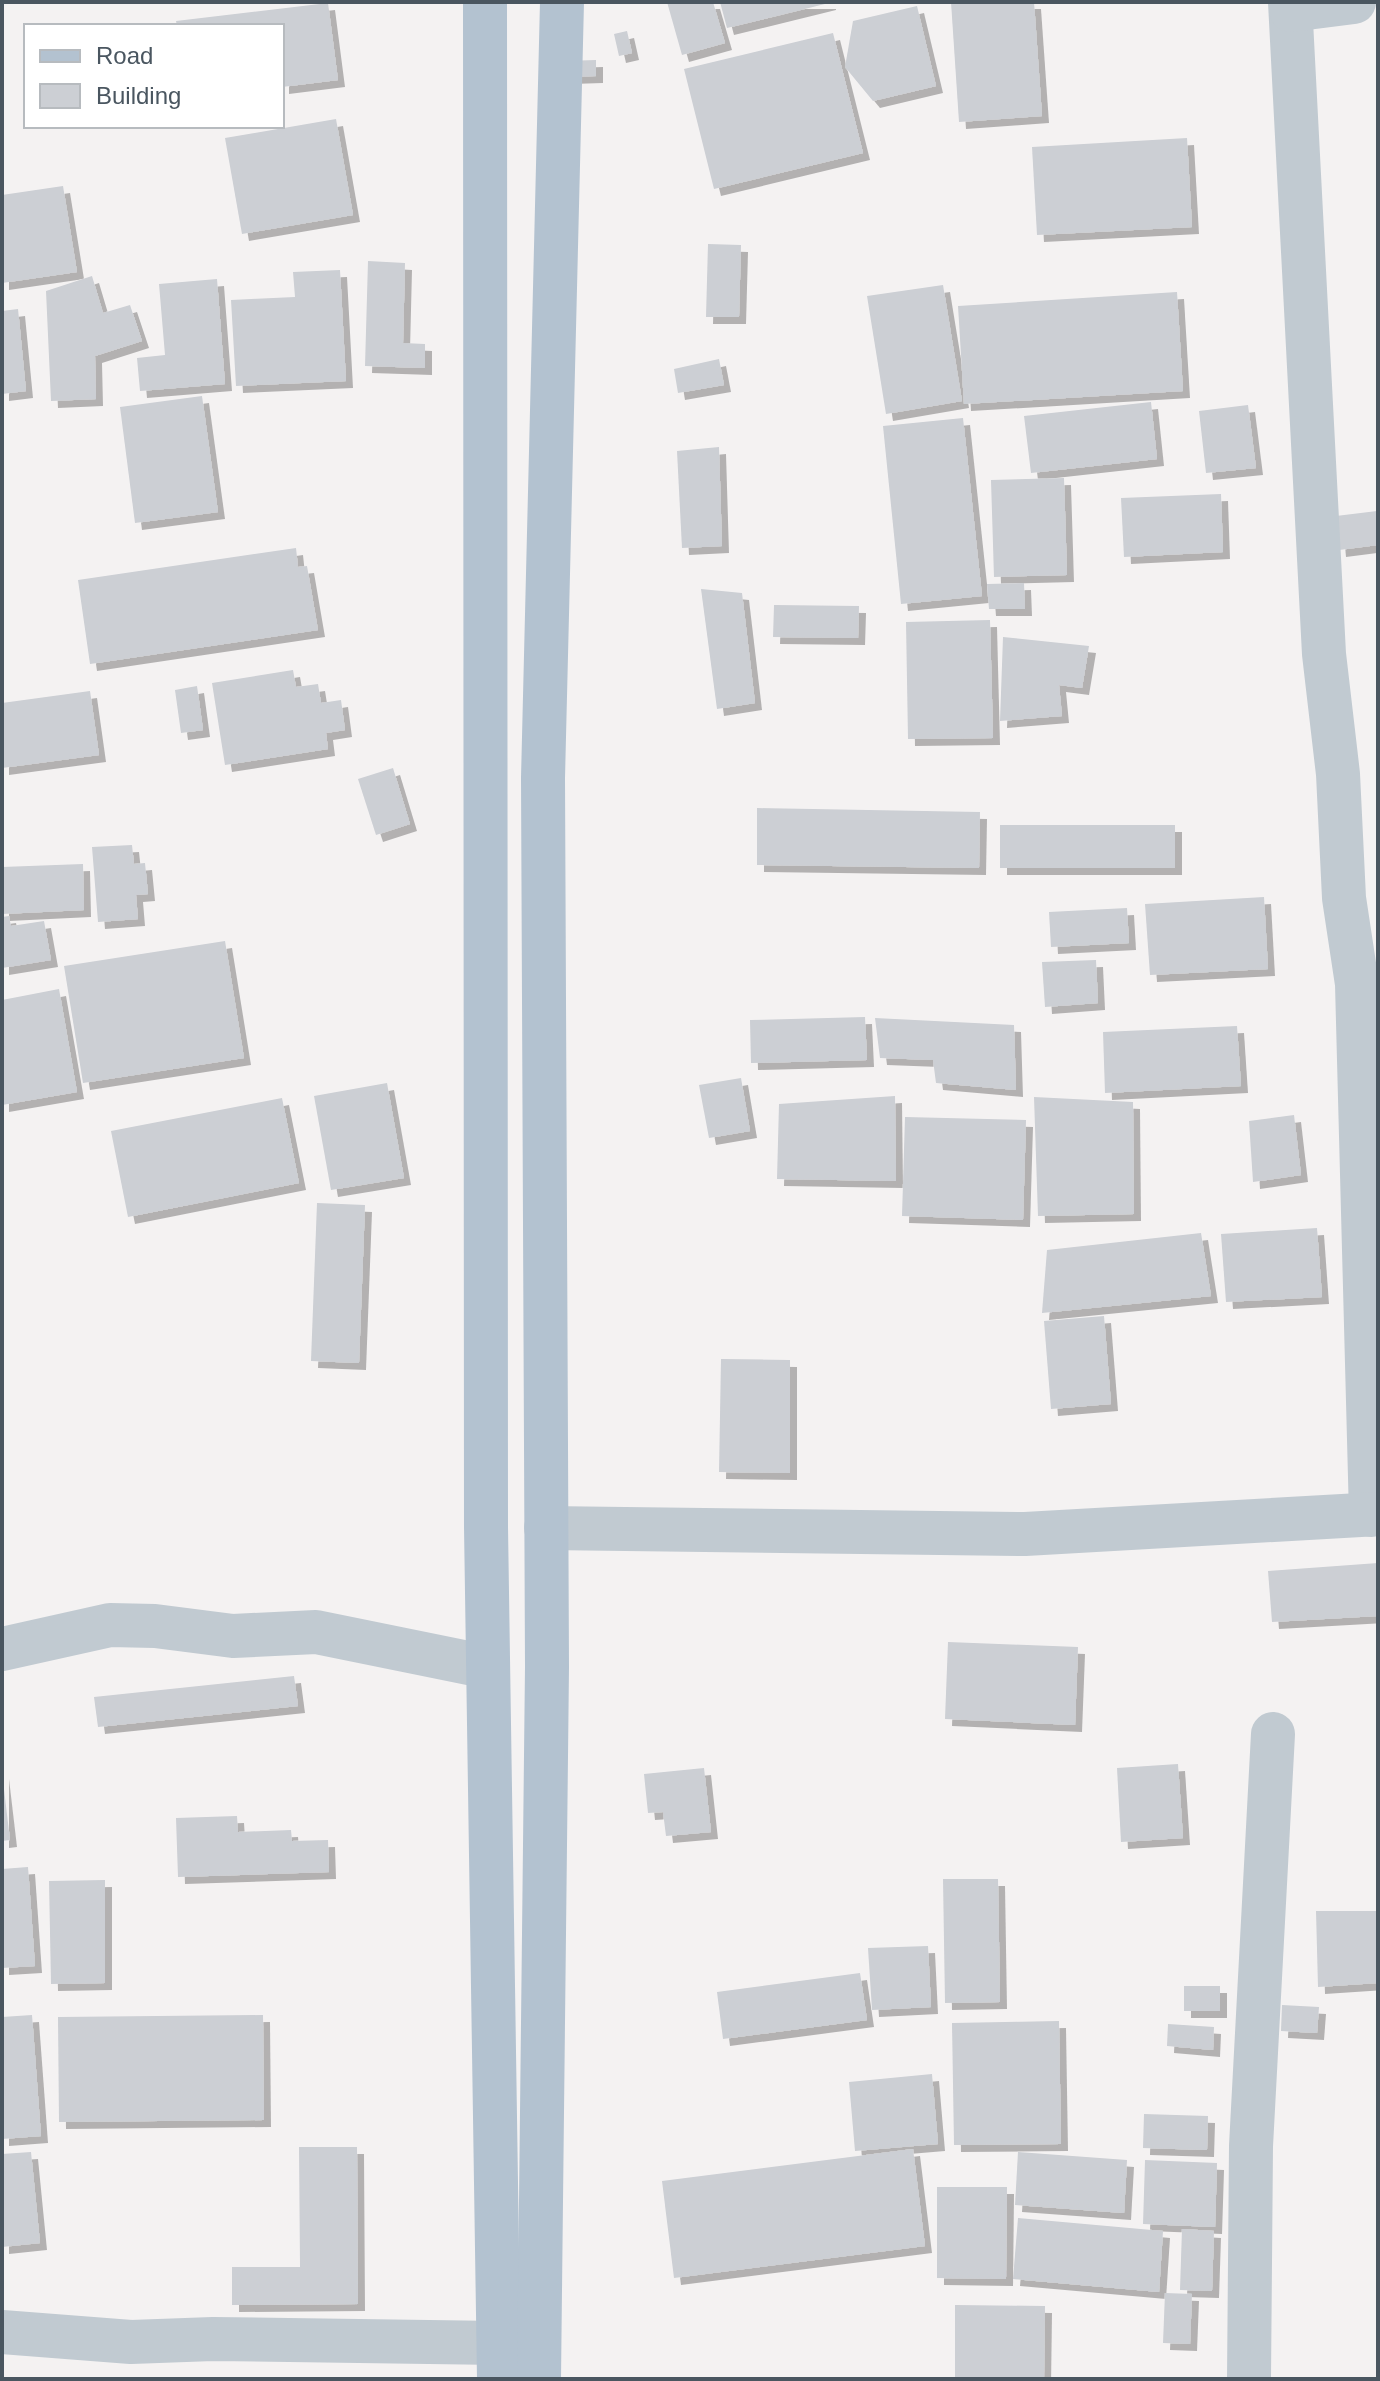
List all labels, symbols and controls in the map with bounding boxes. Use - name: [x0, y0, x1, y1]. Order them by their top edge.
- legend: [24, 24, 284, 128]
- text: Road: [96, 42, 153, 69]
- text: Building: [96, 82, 181, 109]

